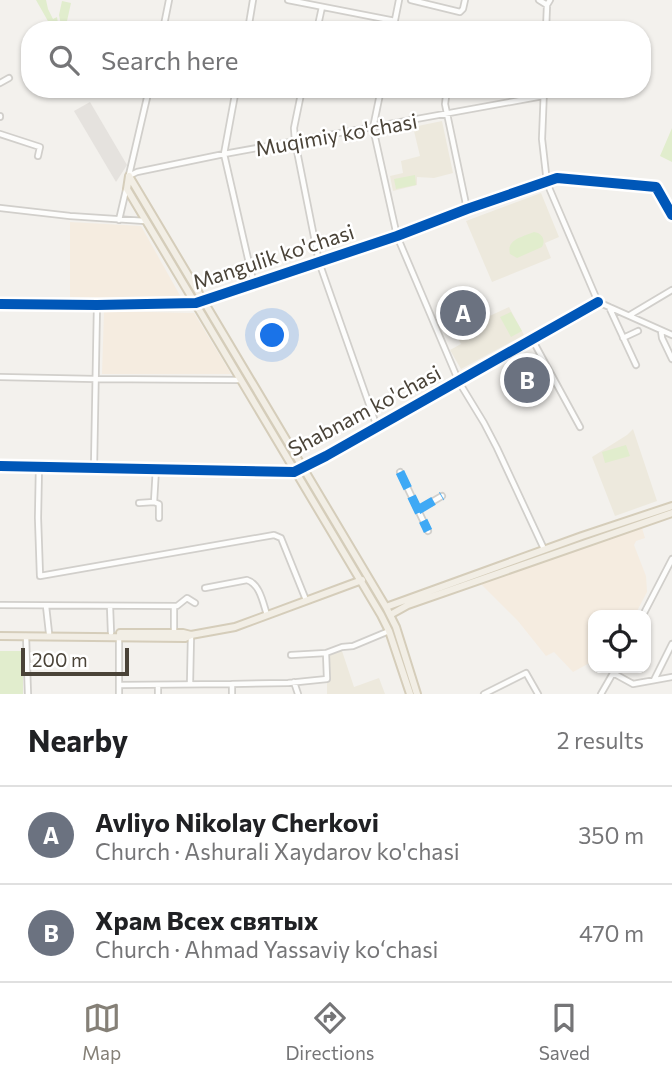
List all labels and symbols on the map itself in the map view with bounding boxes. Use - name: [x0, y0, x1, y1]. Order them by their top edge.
- street label: Muqimiy ko'chasi: [253, 107, 419, 161]
- street label: Mangulik ko'chasi: [189, 218, 357, 294]
- pin: A: [440, 287, 486, 339]
- your location: [255, 318, 289, 352]
- pin: B: [504, 354, 550, 406]
- street label: Shabnam ko'chasi: [283, 359, 445, 461]
- scale bar: [21, 645, 130, 677]

